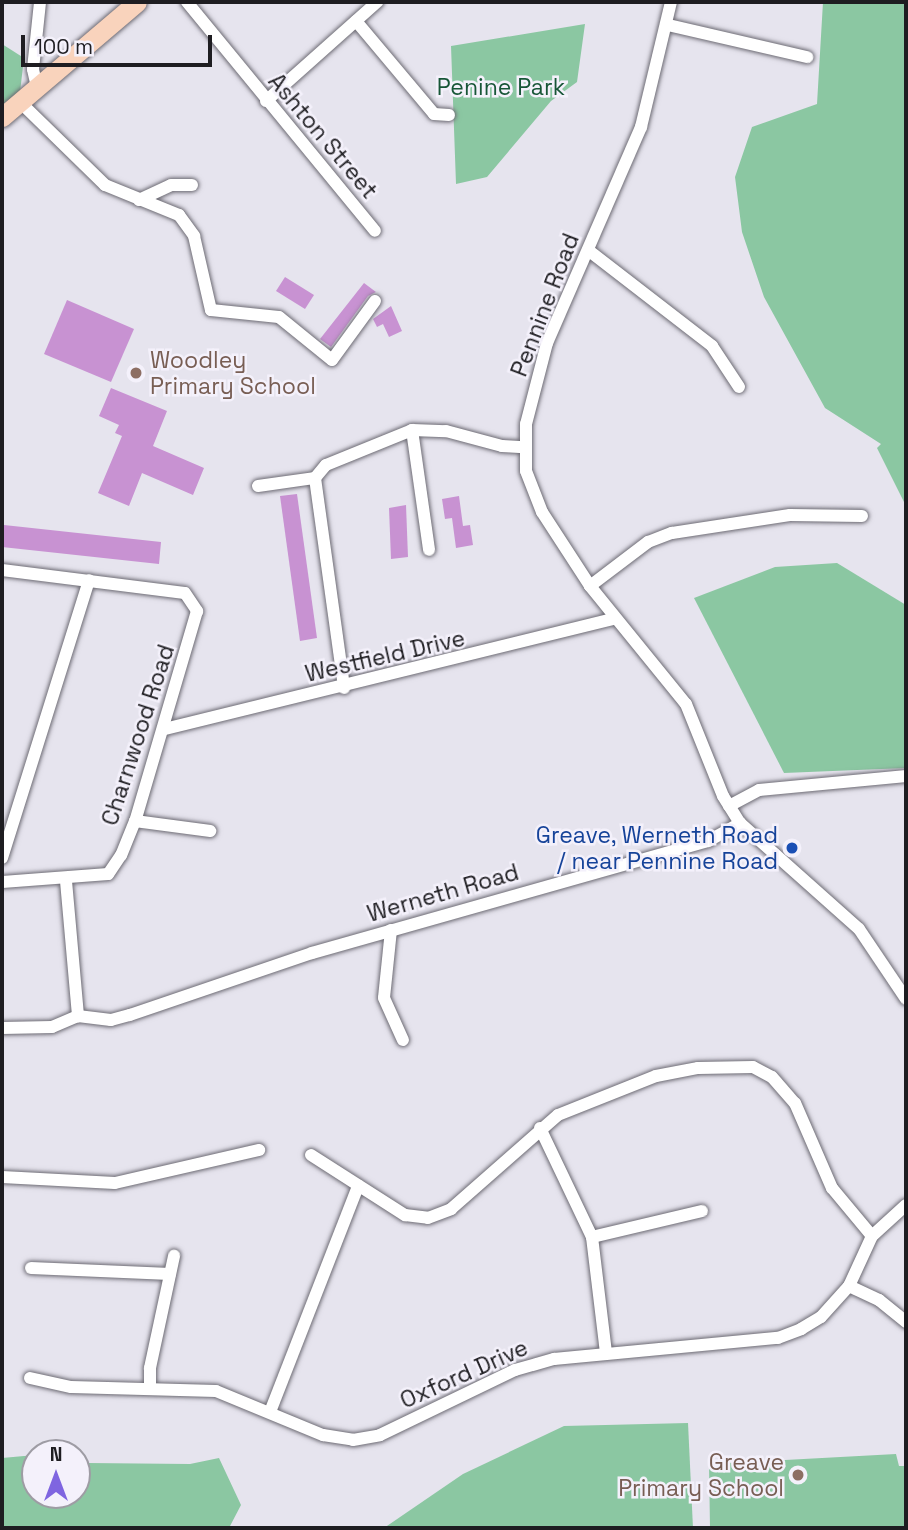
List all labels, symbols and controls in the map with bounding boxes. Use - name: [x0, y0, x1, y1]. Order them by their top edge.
- scale bar: [24, 21, 215, 65]
- text: 100 m: [34, 33, 93, 60]
- street label: Ashton Street: [263, 68, 383, 204]
- park label: Penine Park: [437, 73, 565, 101]
- street label: Pennine Road: [505, 230, 585, 380]
- place label: Woodley Primary School: [150, 346, 316, 400]
- marker: Woodley Primary School: [128, 365, 144, 381]
- street label: Westfield Drive: [302, 624, 468, 688]
- street label: Charnwood Road: [96, 641, 180, 829]
- place label: Greave, Werneth Road / near Pennine Road: [535, 821, 778, 875]
- marker: Greave, Werneth Road / near Pennine Road: [784, 840, 800, 856]
- street label: Werneth Road: [364, 858, 522, 928]
- street label: Oxford Drive: [396, 1334, 532, 1414]
- north arrow: [21, 1439, 91, 1509]
- text: N: [50, 1442, 62, 1467]
- place label: Greave Primary School: [618, 1448, 784, 1502]
- marker: Greave Primary School: [790, 1467, 806, 1483]

